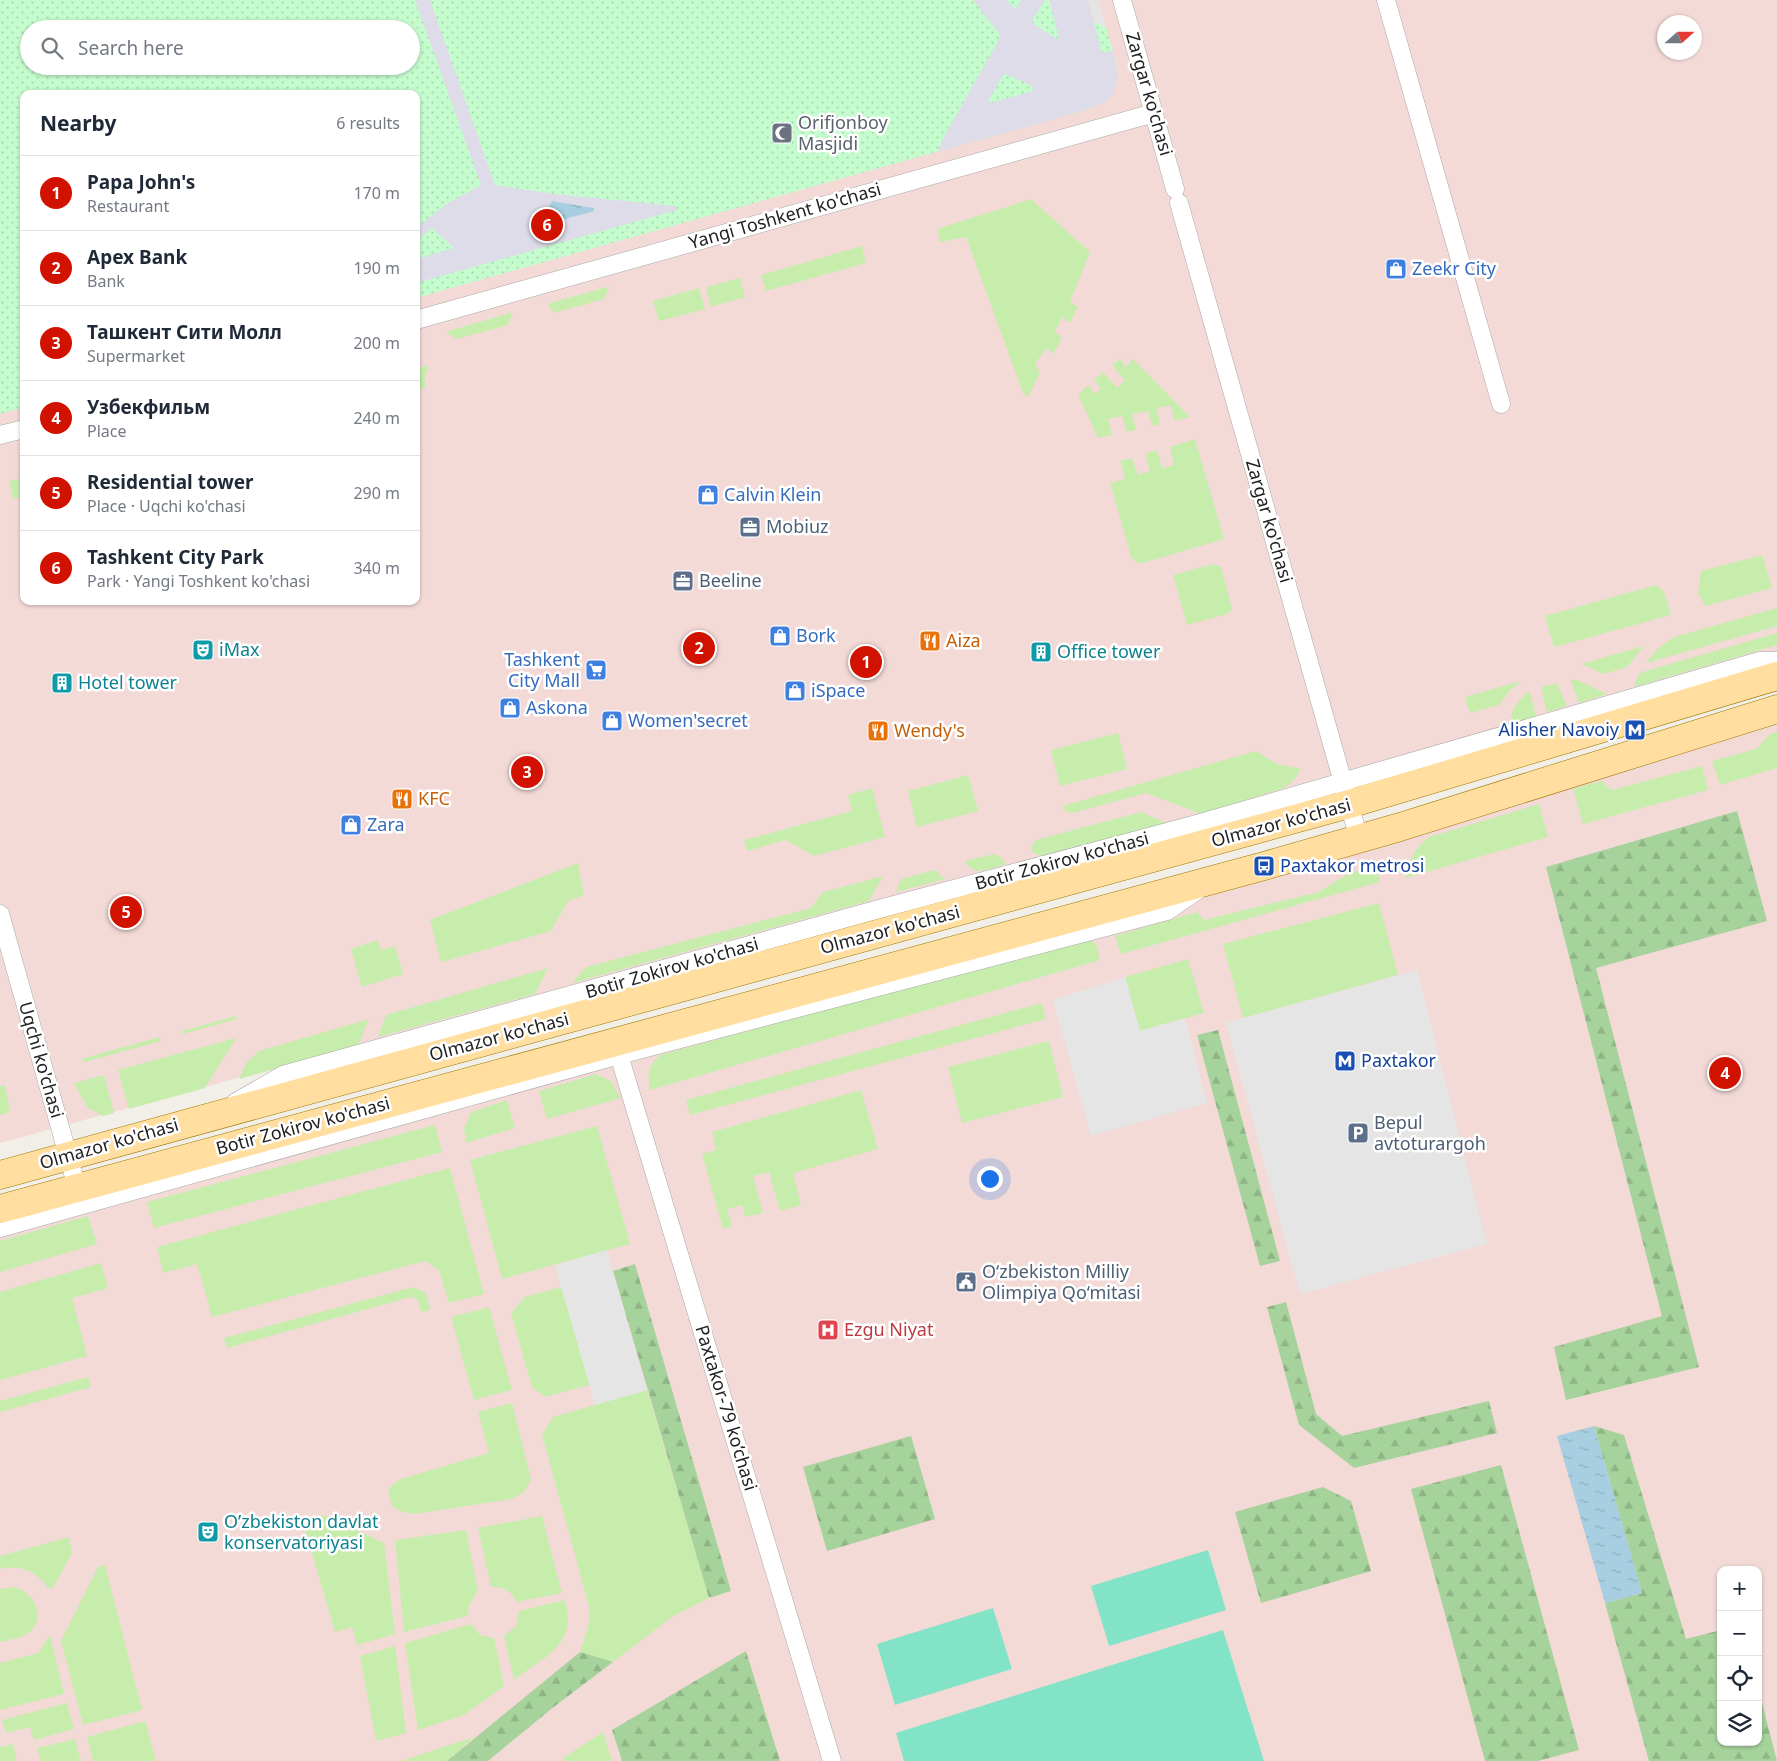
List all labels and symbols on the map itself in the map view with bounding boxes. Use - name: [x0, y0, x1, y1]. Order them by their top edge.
- north arrow: [1657, 15, 1702, 60]
- street label: Zargar ko'chasi: [1121, 29, 1179, 158]
- place label: Orifjonboy Masjidi: [798, 110, 889, 155]
- mosque icon: Orifjonboy Masjidi: [770, 121, 794, 145]
- street label: Yangi Toshkent ko'chasi: [686, 176, 884, 254]
- pin: 6: [531, 206, 563, 244]
- place label: Zeekr City: [1412, 256, 1497, 280]
- shop icon: Zeekr City: [1384, 257, 1408, 281]
- street label: Zargar ko'chasi: [1241, 456, 1299, 585]
- place label: Calvin Klein: [724, 482, 821, 506]
- shop icon: Calvin Klein: [696, 483, 720, 507]
- place label: Mobiuz: [766, 514, 829, 538]
- office icon: Mobiuz: [738, 515, 762, 539]
- place label: Beeline: [699, 568, 762, 592]
- office icon: Beeline: [671, 569, 695, 593]
- place label: Bork: [796, 623, 836, 647]
- shop icon: Bork: [768, 624, 792, 648]
- place label: Aiza: [946, 628, 981, 652]
- pin: 2: [683, 629, 715, 667]
- restaurant icon: Aiza: [918, 629, 942, 653]
- place label: iMax: [219, 637, 260, 661]
- theatre icon: iMax: [191, 638, 215, 662]
- place label: Office tower: [1057, 639, 1161, 663]
- building icon: Office tower: [1029, 640, 1053, 664]
- pin: 1: [850, 643, 882, 681]
- place label: Tashkent City Mall: [504, 647, 580, 692]
- supermarket icon: Tashkent City Mall: [584, 658, 608, 682]
- place label: Hotel tower: [78, 670, 178, 694]
- building icon: Hotel tower: [50, 671, 74, 695]
- place label: iSpace: [811, 678, 866, 702]
- shop icon: iSpace: [783, 679, 807, 703]
- place label: Askona: [526, 695, 588, 719]
- shop icon: Askona: [498, 696, 522, 720]
- place label: Women'secret: [628, 708, 748, 732]
- shop icon: Women'secret: [600, 709, 624, 733]
- place label: Alisher Navoiy: [1499, 717, 1620, 741]
- place label: Wendy's: [894, 718, 965, 742]
- metro station icon: Alisher Navoiy: [1623, 718, 1647, 742]
- restaurant icon: Wendy's: [866, 719, 890, 743]
- pin: 3: [511, 753, 543, 791]
- place label: KFC: [418, 786, 450, 810]
- restaurant icon: KFC: [390, 787, 414, 811]
- street label: Olmazor ko'chasi: [1208, 792, 1353, 852]
- place label: Zara: [367, 812, 405, 836]
- shop icon: Zara: [339, 813, 363, 837]
- street label: Botir Zokirov ko'chasi: [972, 825, 1151, 895]
- place label: Paxtakor metrosi: [1280, 853, 1424, 877]
- bus stop icon: Paxtakor metrosi: [1252, 854, 1276, 878]
- pin: 5: [110, 893, 142, 931]
- street label: Olmazor ko'chasi: [817, 899, 962, 959]
- street label: Botir Zokirov ko'chasi: [582, 931, 761, 1003]
- street label: Uqchi ko'chasi: [14, 999, 70, 1121]
- street label: Olmazor ko'chasi: [426, 1006, 571, 1066]
- place label: Paxtakor: [1361, 1048, 1437, 1072]
- metro station icon: Paxtakor: [1333, 1049, 1357, 1073]
- pin: 4: [1709, 1054, 1741, 1092]
- street label: Botir Zokirov ko'chasi: [213, 1090, 392, 1160]
- place label: Bepul avtoturargoh: [1374, 1110, 1486, 1155]
- street label: Olmazor ko'chasi: [36, 1112, 181, 1174]
- parking icon: Bepul avtoturargoh: [1346, 1121, 1370, 1145]
- your location: [977, 1166, 1003, 1192]
- place label: O‘zbekiston Milliy Olimpiya Qo‘mitasi: [982, 1259, 1141, 1304]
- public building icon: O‘zbekiston Milliy Olimpiya Qo‘mitasi: [954, 1270, 978, 1294]
- place label: Ezgu Niyat: [844, 1317, 934, 1341]
- hospital icon: Ezgu Niyat: [816, 1318, 840, 1342]
- street label: Paxtakor-79 ko‘chasi: [690, 1322, 764, 1493]
- place label: O’zbekiston davlat konservatoriyasi: [224, 1509, 379, 1554]
- theatre icon: O’zbekiston davlat konservatoriyasi: [196, 1520, 220, 1544]

